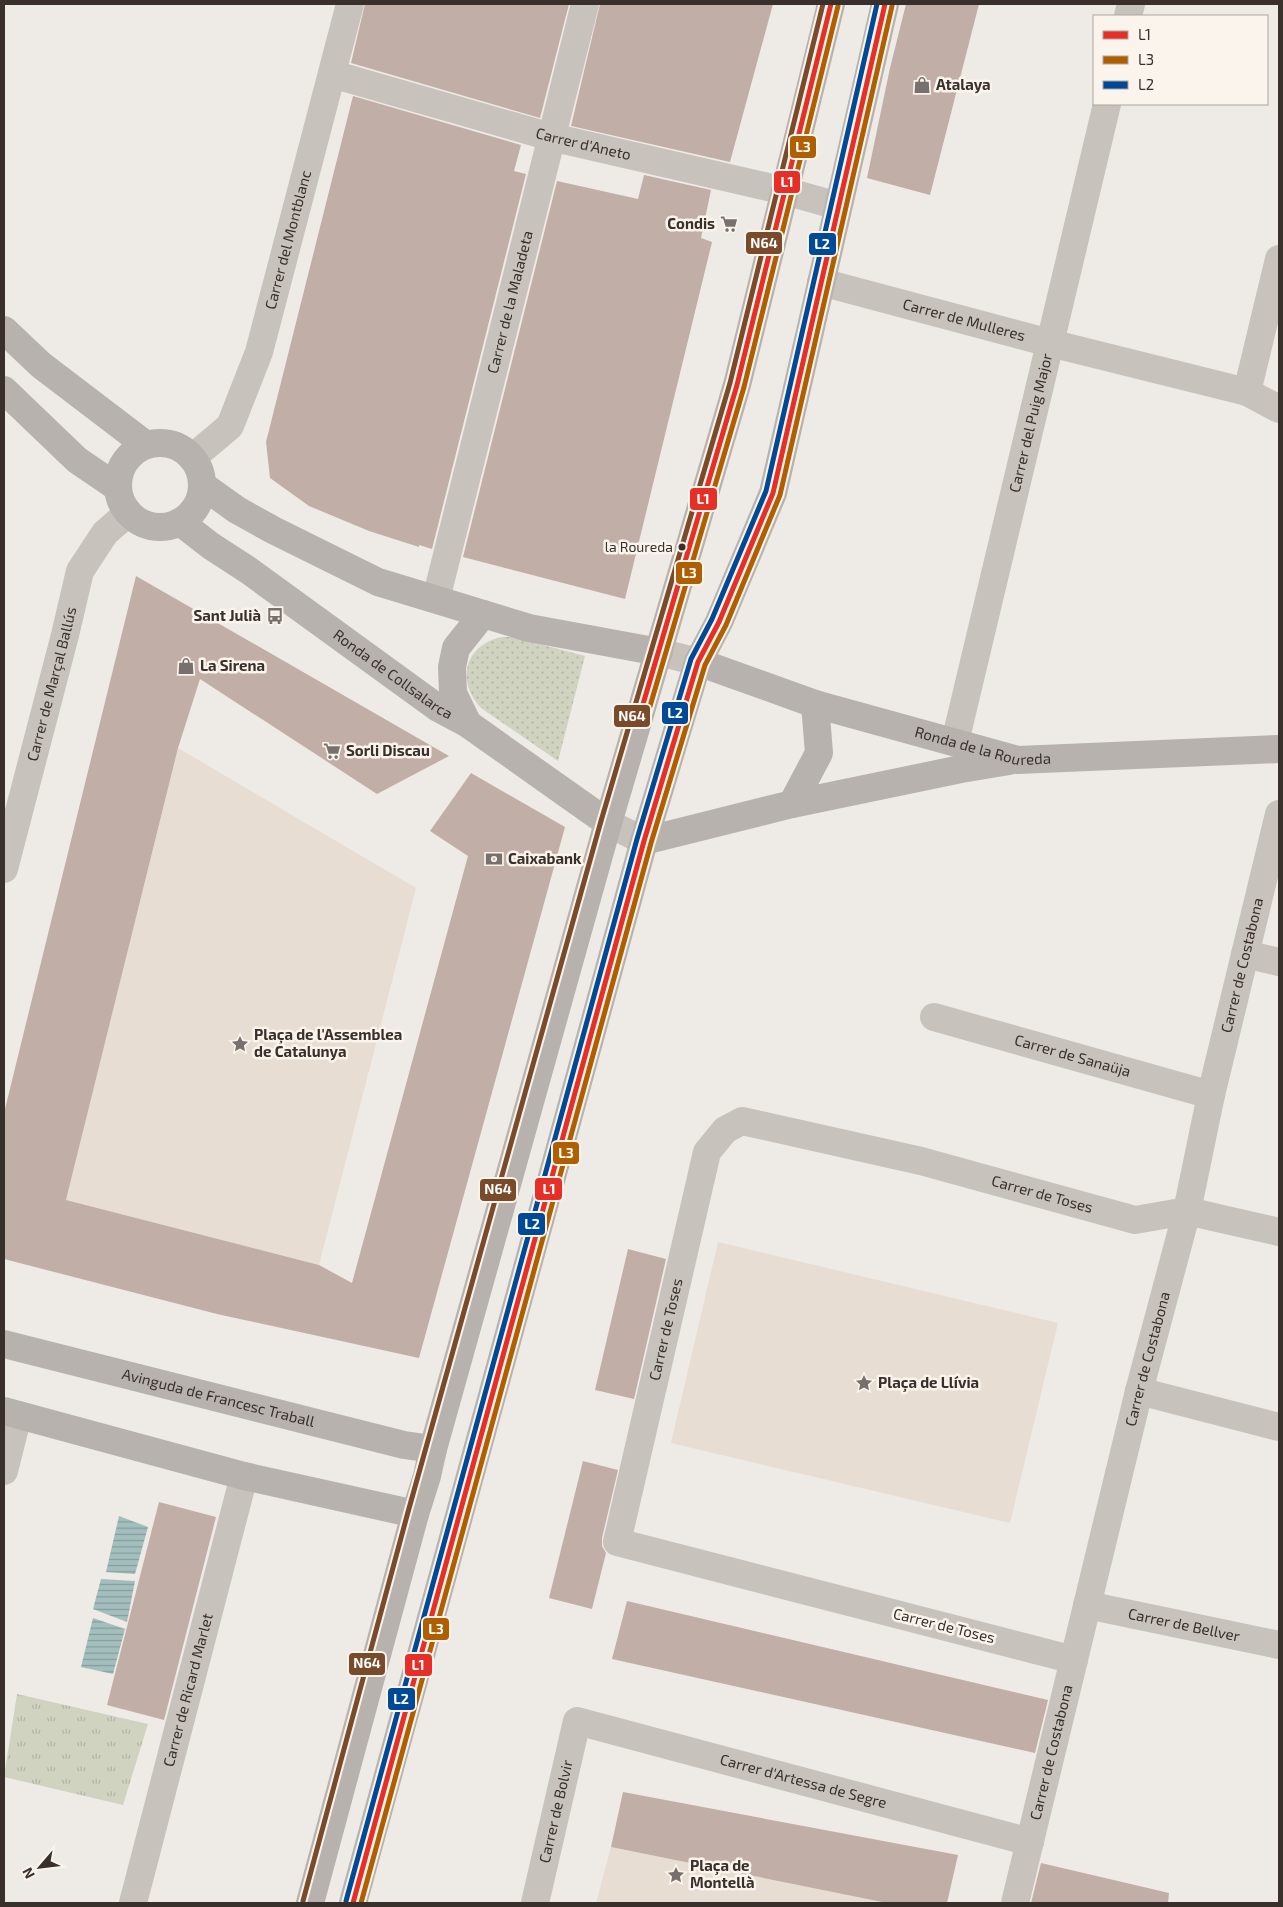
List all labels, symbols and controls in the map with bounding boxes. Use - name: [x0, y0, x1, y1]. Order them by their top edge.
- legend: [1093, 15, 1268, 105]
- text: L1: [1138, 25, 1151, 43]
- text: L3: [1138, 50, 1154, 68]
- shop icon: Atalaya: [912, 75, 932, 95]
- place label: Atalaya: [936, 75, 991, 94]
- text: L2: [1138, 75, 1154, 93]
- street label: Carrer d'Aneto: [534, 123, 633, 163]
- line badge: L3: [789, 135, 817, 159]
- text: L3: [795, 138, 811, 155]
- street label: Carrer del Montblanc: [260, 168, 314, 311]
- line badge: L1: [773, 170, 801, 194]
- text: L1: [781, 173, 793, 190]
- place label: Condis: [667, 214, 715, 232]
- supermarket icon: Condis: [719, 214, 739, 234]
- street label: Carrer de la Maladeta: [483, 229, 536, 375]
- line badge: N64: [745, 231, 783, 255]
- line badge: L2: [808, 232, 837, 256]
- text: N64: [750, 234, 778, 251]
- text: L2: [814, 235, 830, 252]
- street label: Carrer de Mulleres: [901, 294, 1027, 344]
- street label: Carrer del Puig Major: [1005, 351, 1055, 494]
- line badge: L1: [689, 487, 718, 511]
- text: L1: [697, 490, 709, 507]
- place label: la Roureda: [605, 538, 673, 555]
- marker: la Roureda: [677, 542, 687, 552]
- line badge: L3: [675, 561, 703, 585]
- text: L3: [681, 564, 697, 581]
- street label: Carrer de Marçal Ballús: [22, 605, 79, 763]
- place label: Sant Julià: [193, 606, 261, 624]
- bus stop icon: Sant Julià: [265, 606, 285, 626]
- street label: Ronda de Collsalarca: [330, 625, 456, 722]
- shop icon: La Sirena: [176, 656, 196, 676]
- place label: La Sirena: [200, 656, 265, 674]
- line badge: L2: [661, 701, 689, 725]
- line badge: N64: [613, 704, 651, 728]
- text: L2: [667, 704, 683, 721]
- text: N64: [618, 707, 646, 724]
- street label: Ronda de la Roureda: [913, 722, 1051, 768]
- supermarket icon: Sorli Discau: [322, 741, 342, 761]
- place label: Sorli Discau: [346, 741, 430, 759]
- bank icon: Caixabank: [484, 849, 504, 869]
- place label: Caixabank: [508, 849, 582, 867]
- street label: Carrer de Costabona: [1216, 896, 1266, 1035]
- place label: Plaça de l'Assemblea de Catalunya: [254, 1025, 402, 1061]
- street label: Carrer de Sanaüja: [1013, 1030, 1133, 1080]
- place icon: Plaça de l'Assemblea de Catalunya: [230, 1034, 250, 1054]
- line badge: L3: [552, 1141, 580, 1165]
- text: L3: [558, 1144, 574, 1161]
- street label: Carrer de Toses: [990, 1171, 1095, 1216]
- line badge: L1: [534, 1177, 563, 1201]
- line badge: N64: [479, 1178, 517, 1202]
- text: N64: [484, 1180, 512, 1197]
- text: L1: [543, 1180, 555, 1197]
- line badge: L2: [517, 1212, 546, 1236]
- text: L2: [524, 1215, 540, 1232]
- street label: Carrer de Toses: [645, 1276, 686, 1382]
- street label: Carrer de Costabona: [1121, 1289, 1173, 1428]
- street label: Avinguda de Francesc Traball: [120, 1364, 317, 1430]
- place icon: Plaça de Llívia: [854, 1373, 874, 1393]
- place label: Plaça de Llívia: [878, 1373, 979, 1393]
- street label: Carrer de Toses: [891, 1604, 997, 1646]
- street label: Carrer de Bellver: [1127, 1604, 1242, 1645]
- street label: Carrer de Ricard Marlet: [159, 1611, 216, 1769]
- line badge: L3: [422, 1617, 450, 1641]
- text: L3: [428, 1620, 444, 1637]
- line badge: N64: [348, 1652, 386, 1676]
- line badge: L1: [404, 1653, 433, 1677]
- text: N64: [353, 1654, 381, 1671]
- text: L1: [412, 1656, 424, 1673]
- street label: Carrer de Costabona: [1025, 1683, 1076, 1822]
- line badge: L2: [387, 1687, 416, 1711]
- text: L2: [393, 1690, 409, 1707]
- street label: Carrer d'Artessa de Segre: [718, 1750, 889, 1811]
- street label: Carrer de Bolvir: [535, 1758, 576, 1865]
- north arrow: [15, 1842, 65, 1892]
- place label: Plaça de Montellà: [690, 1856, 755, 1891]
- text: N: [18, 1865, 38, 1882]
- place icon: Plaça de Montellà: [666, 1865, 686, 1885]

